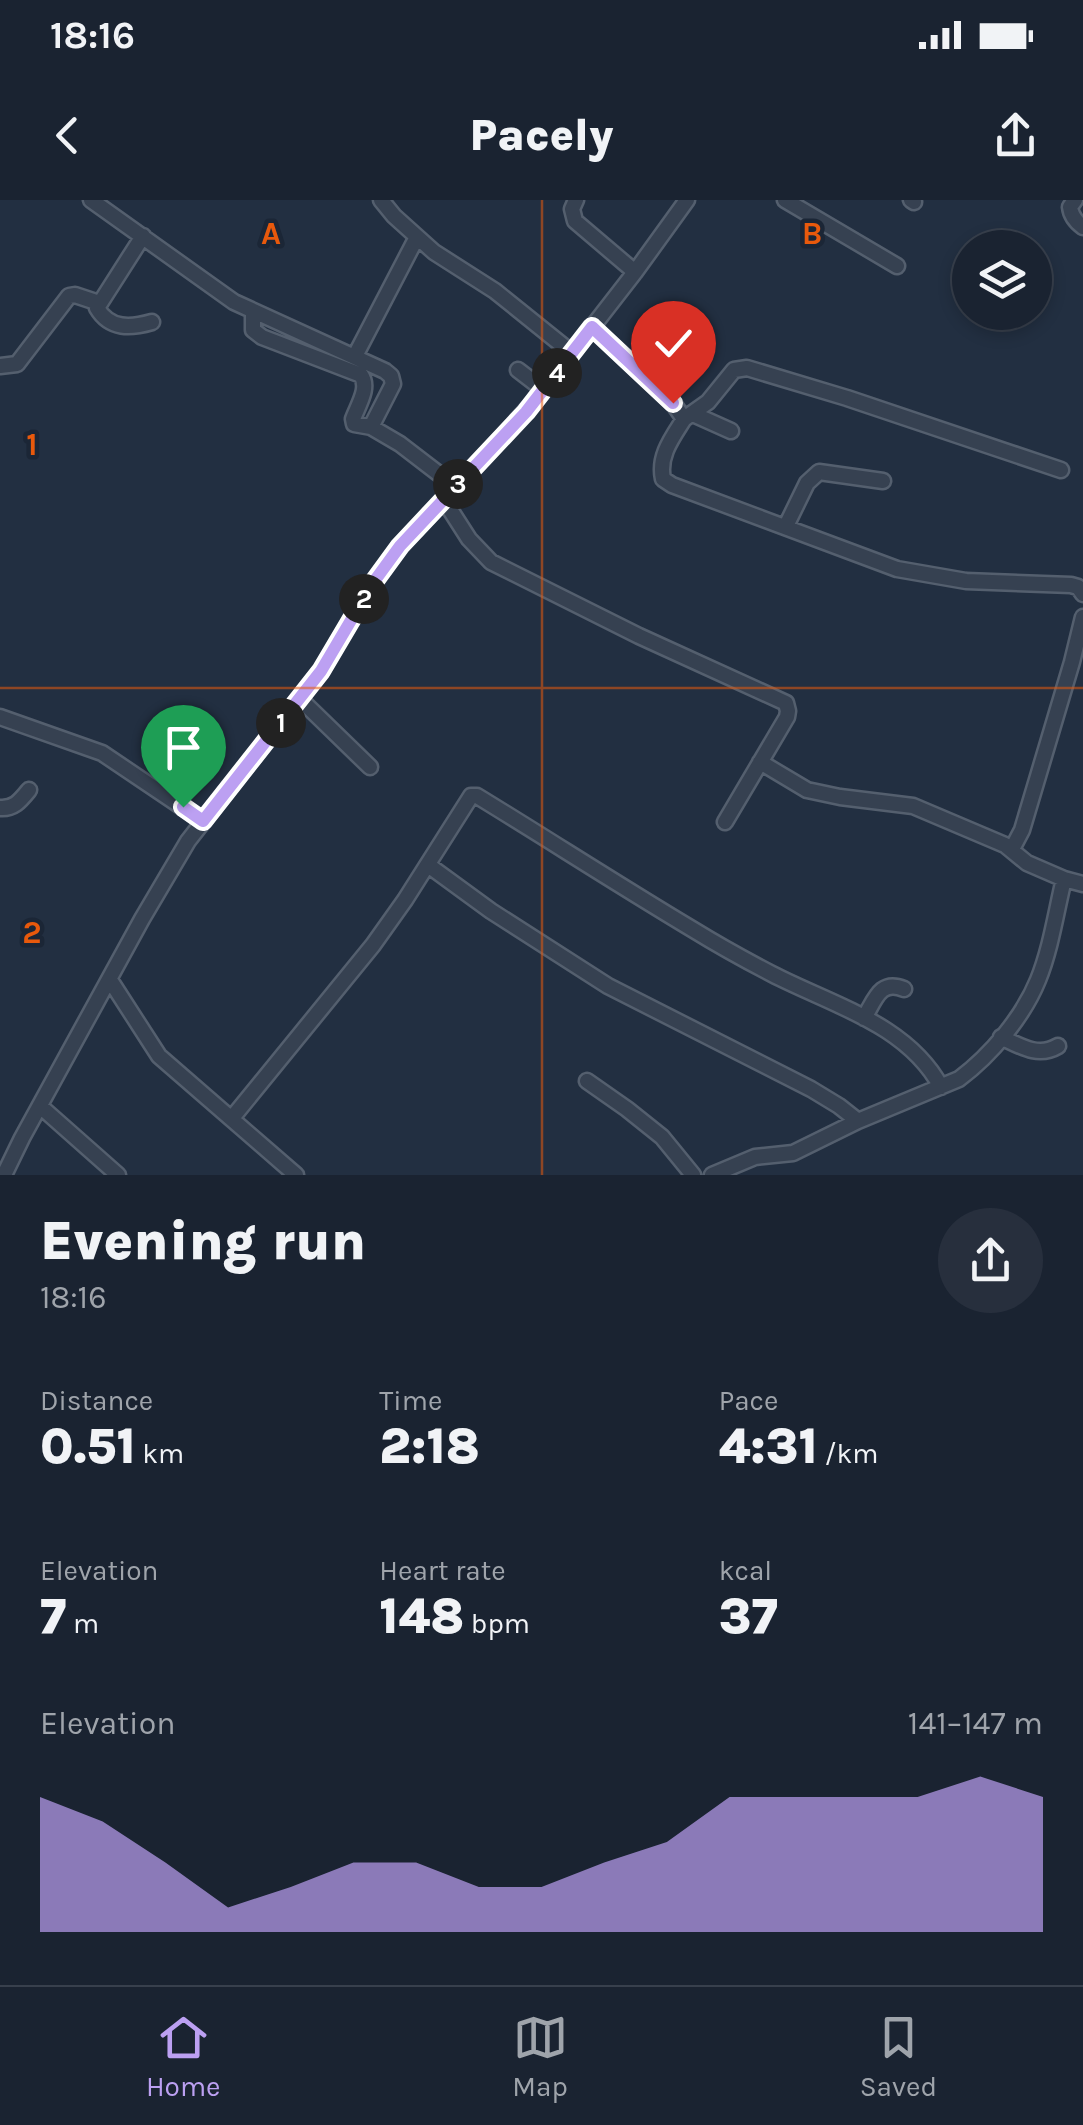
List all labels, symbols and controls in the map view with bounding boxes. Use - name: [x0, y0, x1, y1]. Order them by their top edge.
- text: 18:16: [50, 13, 135, 58]
- icon: back: [40, 108, 95, 163]
- icon: share: [988, 108, 1043, 163]
- text: Pacely: [470, 109, 613, 161]
- text: A: [261, 215, 281, 252]
- text: B: [802, 215, 822, 252]
- map controls: [952, 230, 1052, 330]
- button: layers: [952, 230, 1052, 330]
- pin: [631, 301, 716, 404]
- icon: check: [646, 316, 701, 371]
- pin: 4: [532, 348, 582, 398]
- text: 4: [549, 356, 565, 389]
- text: 1: [26, 426, 38, 463]
- pin: 3: [433, 459, 483, 509]
- text: 3: [449, 467, 467, 500]
- pin: 2: [339, 574, 389, 624]
- text: 2: [356, 582, 372, 615]
- pin: 1: [256, 698, 306, 748]
- pin: [141, 705, 226, 808]
- text: 1: [276, 706, 286, 739]
- icon: arrive: [156, 720, 211, 775]
- text: 2: [22, 914, 42, 951]
- button: share: [938, 1208, 1043, 1313]
- text: Evening run: [40, 1209, 366, 1273]
- text: 18:16: [40, 1279, 107, 1316]
- text: Distance: [40, 1384, 153, 1417]
- text: Time: [379, 1384, 442, 1417]
- text: Pace: [719, 1384, 778, 1417]
- text: 0.51: [40, 1417, 136, 1476]
- text: 2:18: [379, 1417, 480, 1476]
- text: 4:31: [719, 1417, 818, 1476]
- text: km: [136, 1437, 184, 1470]
- text: /km: [818, 1437, 879, 1470]
- text: Elevation: [40, 1554, 159, 1587]
- text: Heart rate: [379, 1554, 506, 1587]
- text: kcal: [719, 1554, 772, 1587]
- text: 7: [40, 1587, 66, 1646]
- text: 148: [379, 1587, 464, 1646]
- text: 37: [719, 1587, 778, 1646]
- text: m: [66, 1607, 99, 1640]
- text: bpm: [464, 1607, 530, 1640]
- text: Elevation: [40, 1705, 175, 1742]
- text: 141–147 m: [908, 1705, 1043, 1742]
- tab: Home: [146, 2010, 221, 2103]
- tab: Map: [512, 2010, 568, 2103]
- tab: Saved: [860, 2010, 937, 2103]

